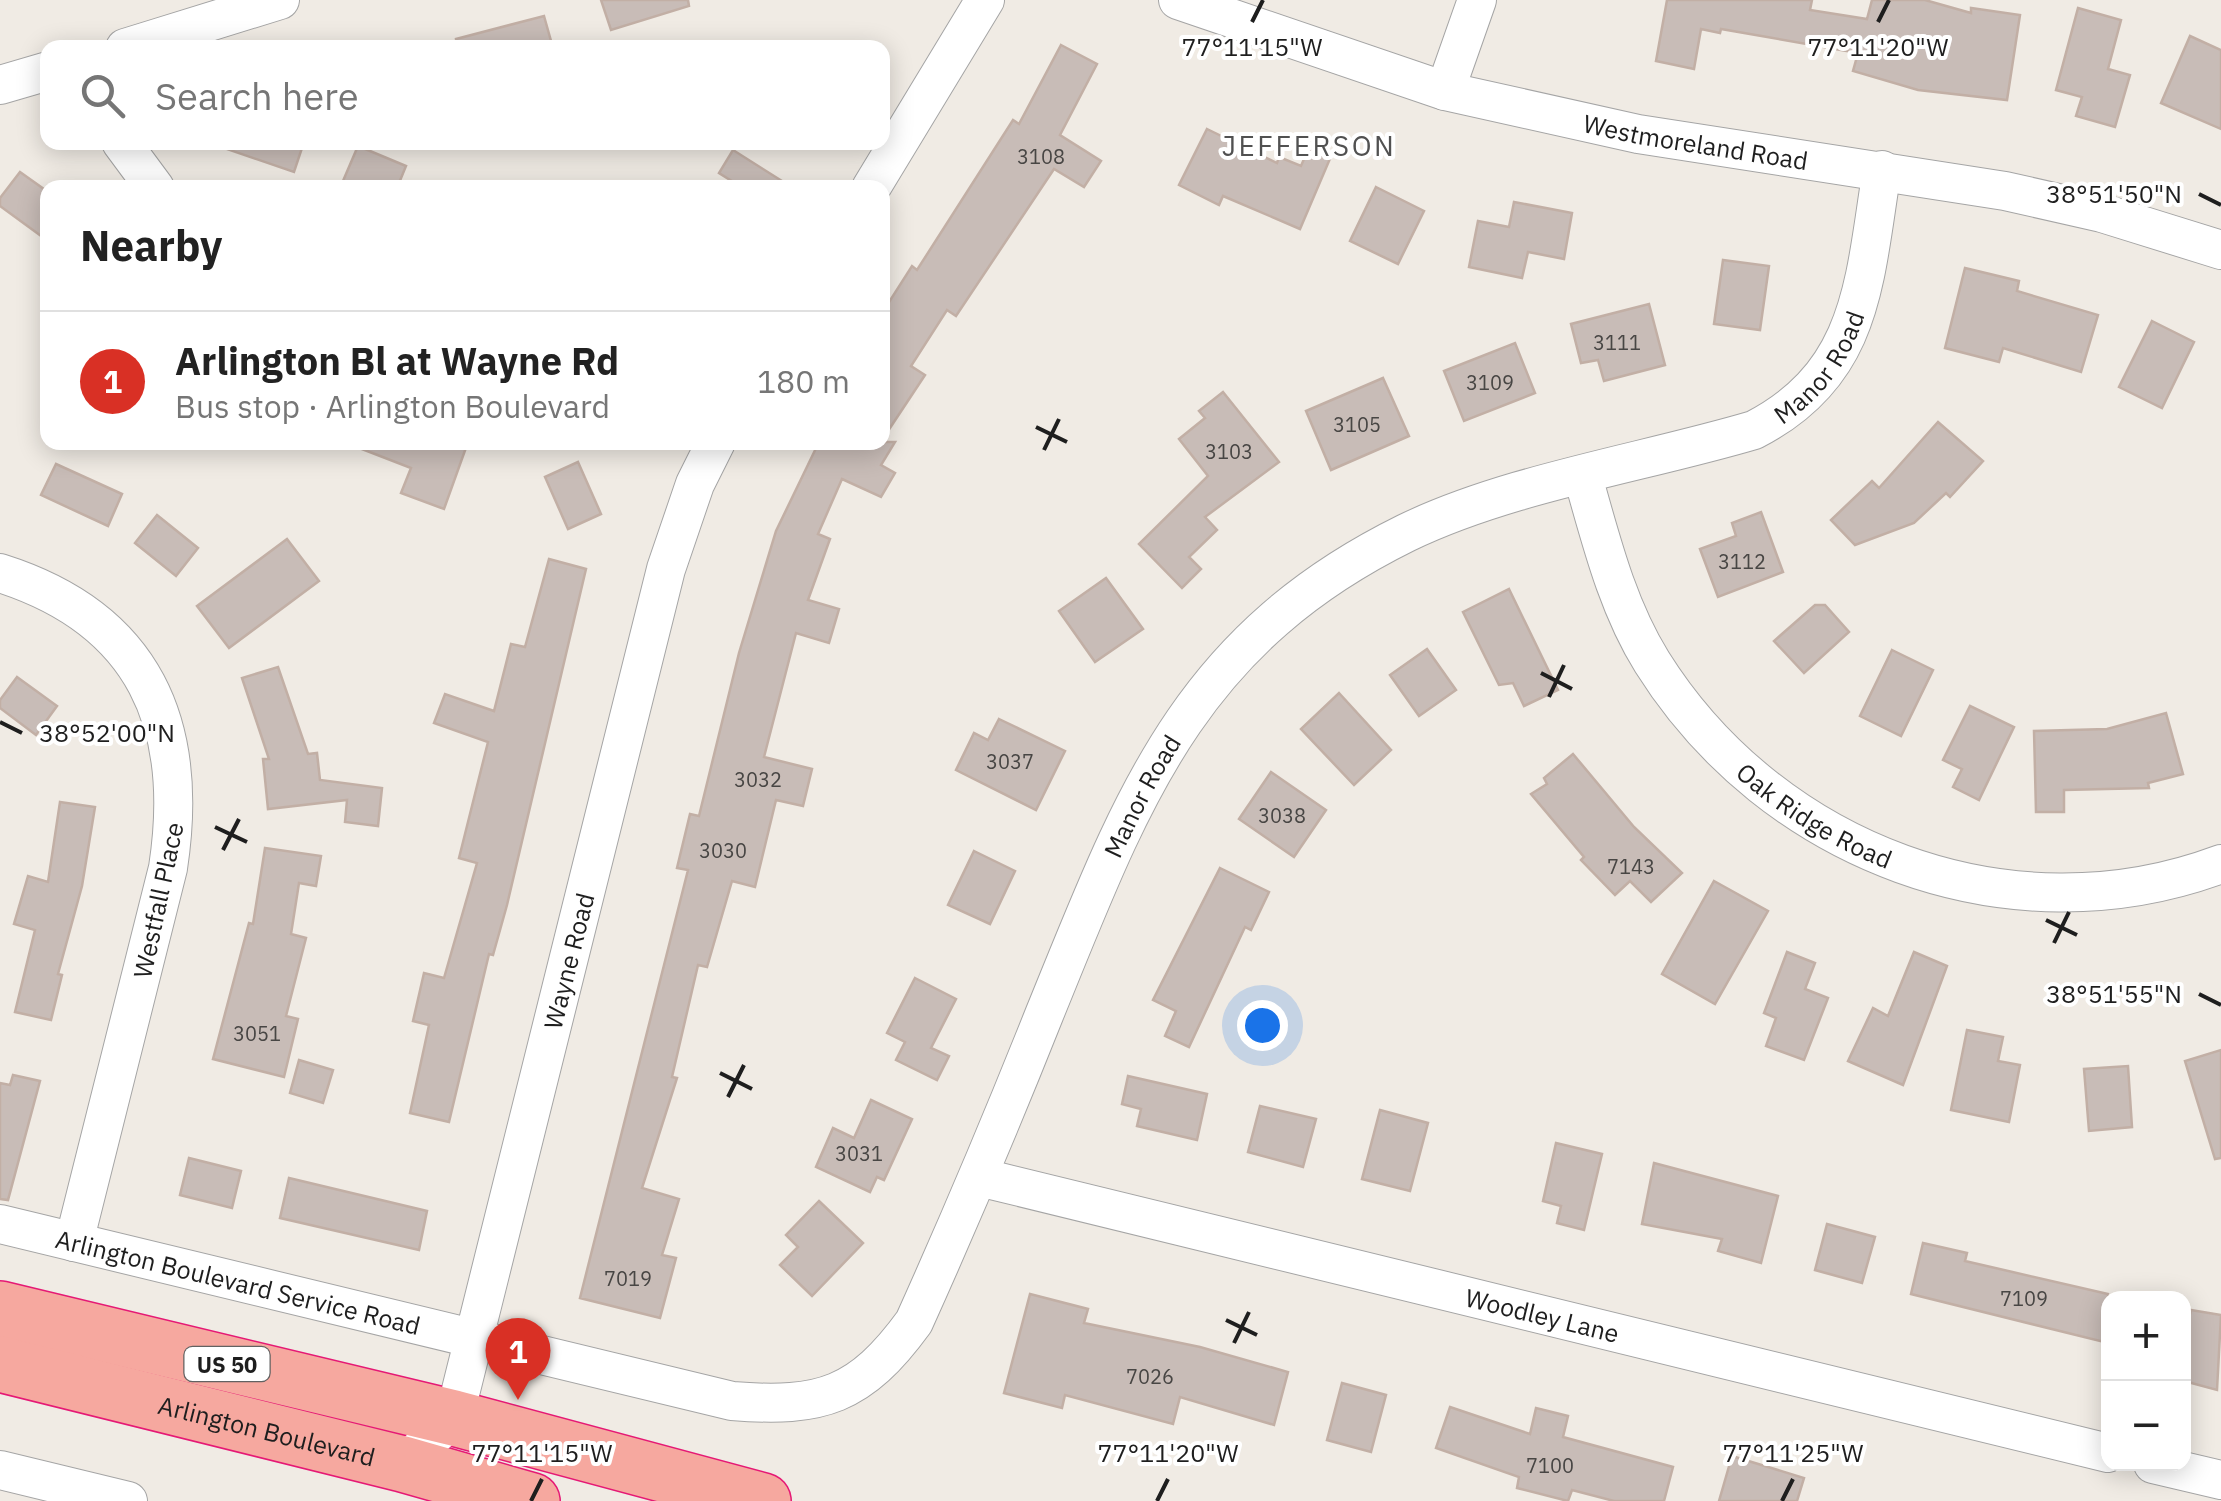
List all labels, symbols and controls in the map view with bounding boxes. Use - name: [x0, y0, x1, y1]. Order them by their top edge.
- text: 77°11'15"W: [1182, 30, 1322, 63]
- text: 77°11'20"W: [1808, 30, 1948, 63]
- search box: [40, 40, 890, 150]
- icon: search: [75, 68, 130, 123]
- text: Search here: [155, 71, 359, 120]
- street label: Westmoreland Road: [1580, 106, 1810, 177]
- district label: JEFFERSON: [1222, 127, 1396, 164]
- house number: 3108: [1017, 143, 1065, 170]
- text: 38°51'50"N: [2046, 177, 2182, 210]
- text: Nearby: [80, 218, 222, 273]
- street label: Manor Road: [1767, 306, 1871, 431]
- house number: 3111: [1593, 329, 1641, 356]
- text: Arlington Bl at Wayne Rd: [175, 336, 619, 385]
- text: 1: [103, 360, 122, 402]
- text: 180 m: [757, 360, 850, 402]
- house number: 3109: [1466, 369, 1514, 396]
- text: Bus stop · Arlington Boulevard: [175, 385, 610, 427]
- house number: 3105: [1333, 411, 1381, 438]
- house number: 3103: [1205, 438, 1253, 465]
- house number: 3112: [1718, 548, 1766, 575]
- text: 38°52'00"N: [39, 716, 175, 749]
- street label: Manor Road: [1095, 728, 1187, 862]
- house number: 3037: [986, 748, 1034, 775]
- street label: Oak Ridge Road: [1730, 755, 1897, 875]
- house number: 3032: [734, 766, 782, 793]
- house number: 3038: [1258, 802, 1306, 829]
- street label: Westfall Place: [125, 819, 191, 981]
- house number: 3030: [699, 837, 747, 864]
- house number: 7143: [1607, 853, 1655, 880]
- street label: Wayne Road: [535, 889, 601, 1032]
- text: 38°51'55"N: [2046, 977, 2182, 1010]
- your location: [1237, 1000, 1288, 1051]
- house number: 3051: [233, 1020, 281, 1047]
- house number: 3031: [835, 1140, 883, 1167]
- street label: Arlington Boulevard Service Road: [52, 1222, 424, 1342]
- house number: 7019: [604, 1265, 652, 1292]
- street label: Woodley Lane: [1462, 1280, 1623, 1349]
- house number: 7109: [2000, 1285, 2048, 1312]
- map controls: [2101, 1291, 2191, 1471]
- button: +: [2101, 1291, 2191, 1381]
- pin: 1: [486, 1318, 550, 1400]
- road number: US 50: [184, 1347, 270, 1381]
- house number: 7026: [1126, 1363, 1174, 1390]
- button: −: [2101, 1381, 2191, 1471]
- street label: Arlington Boulevard: [155, 1387, 379, 1473]
- text: 77°11'15"W: [472, 1436, 612, 1469]
- text: 77°11'20"W: [1098, 1436, 1238, 1469]
- text: 77°11'25"W: [1723, 1436, 1863, 1469]
- house number: 7100: [1526, 1452, 1574, 1479]

